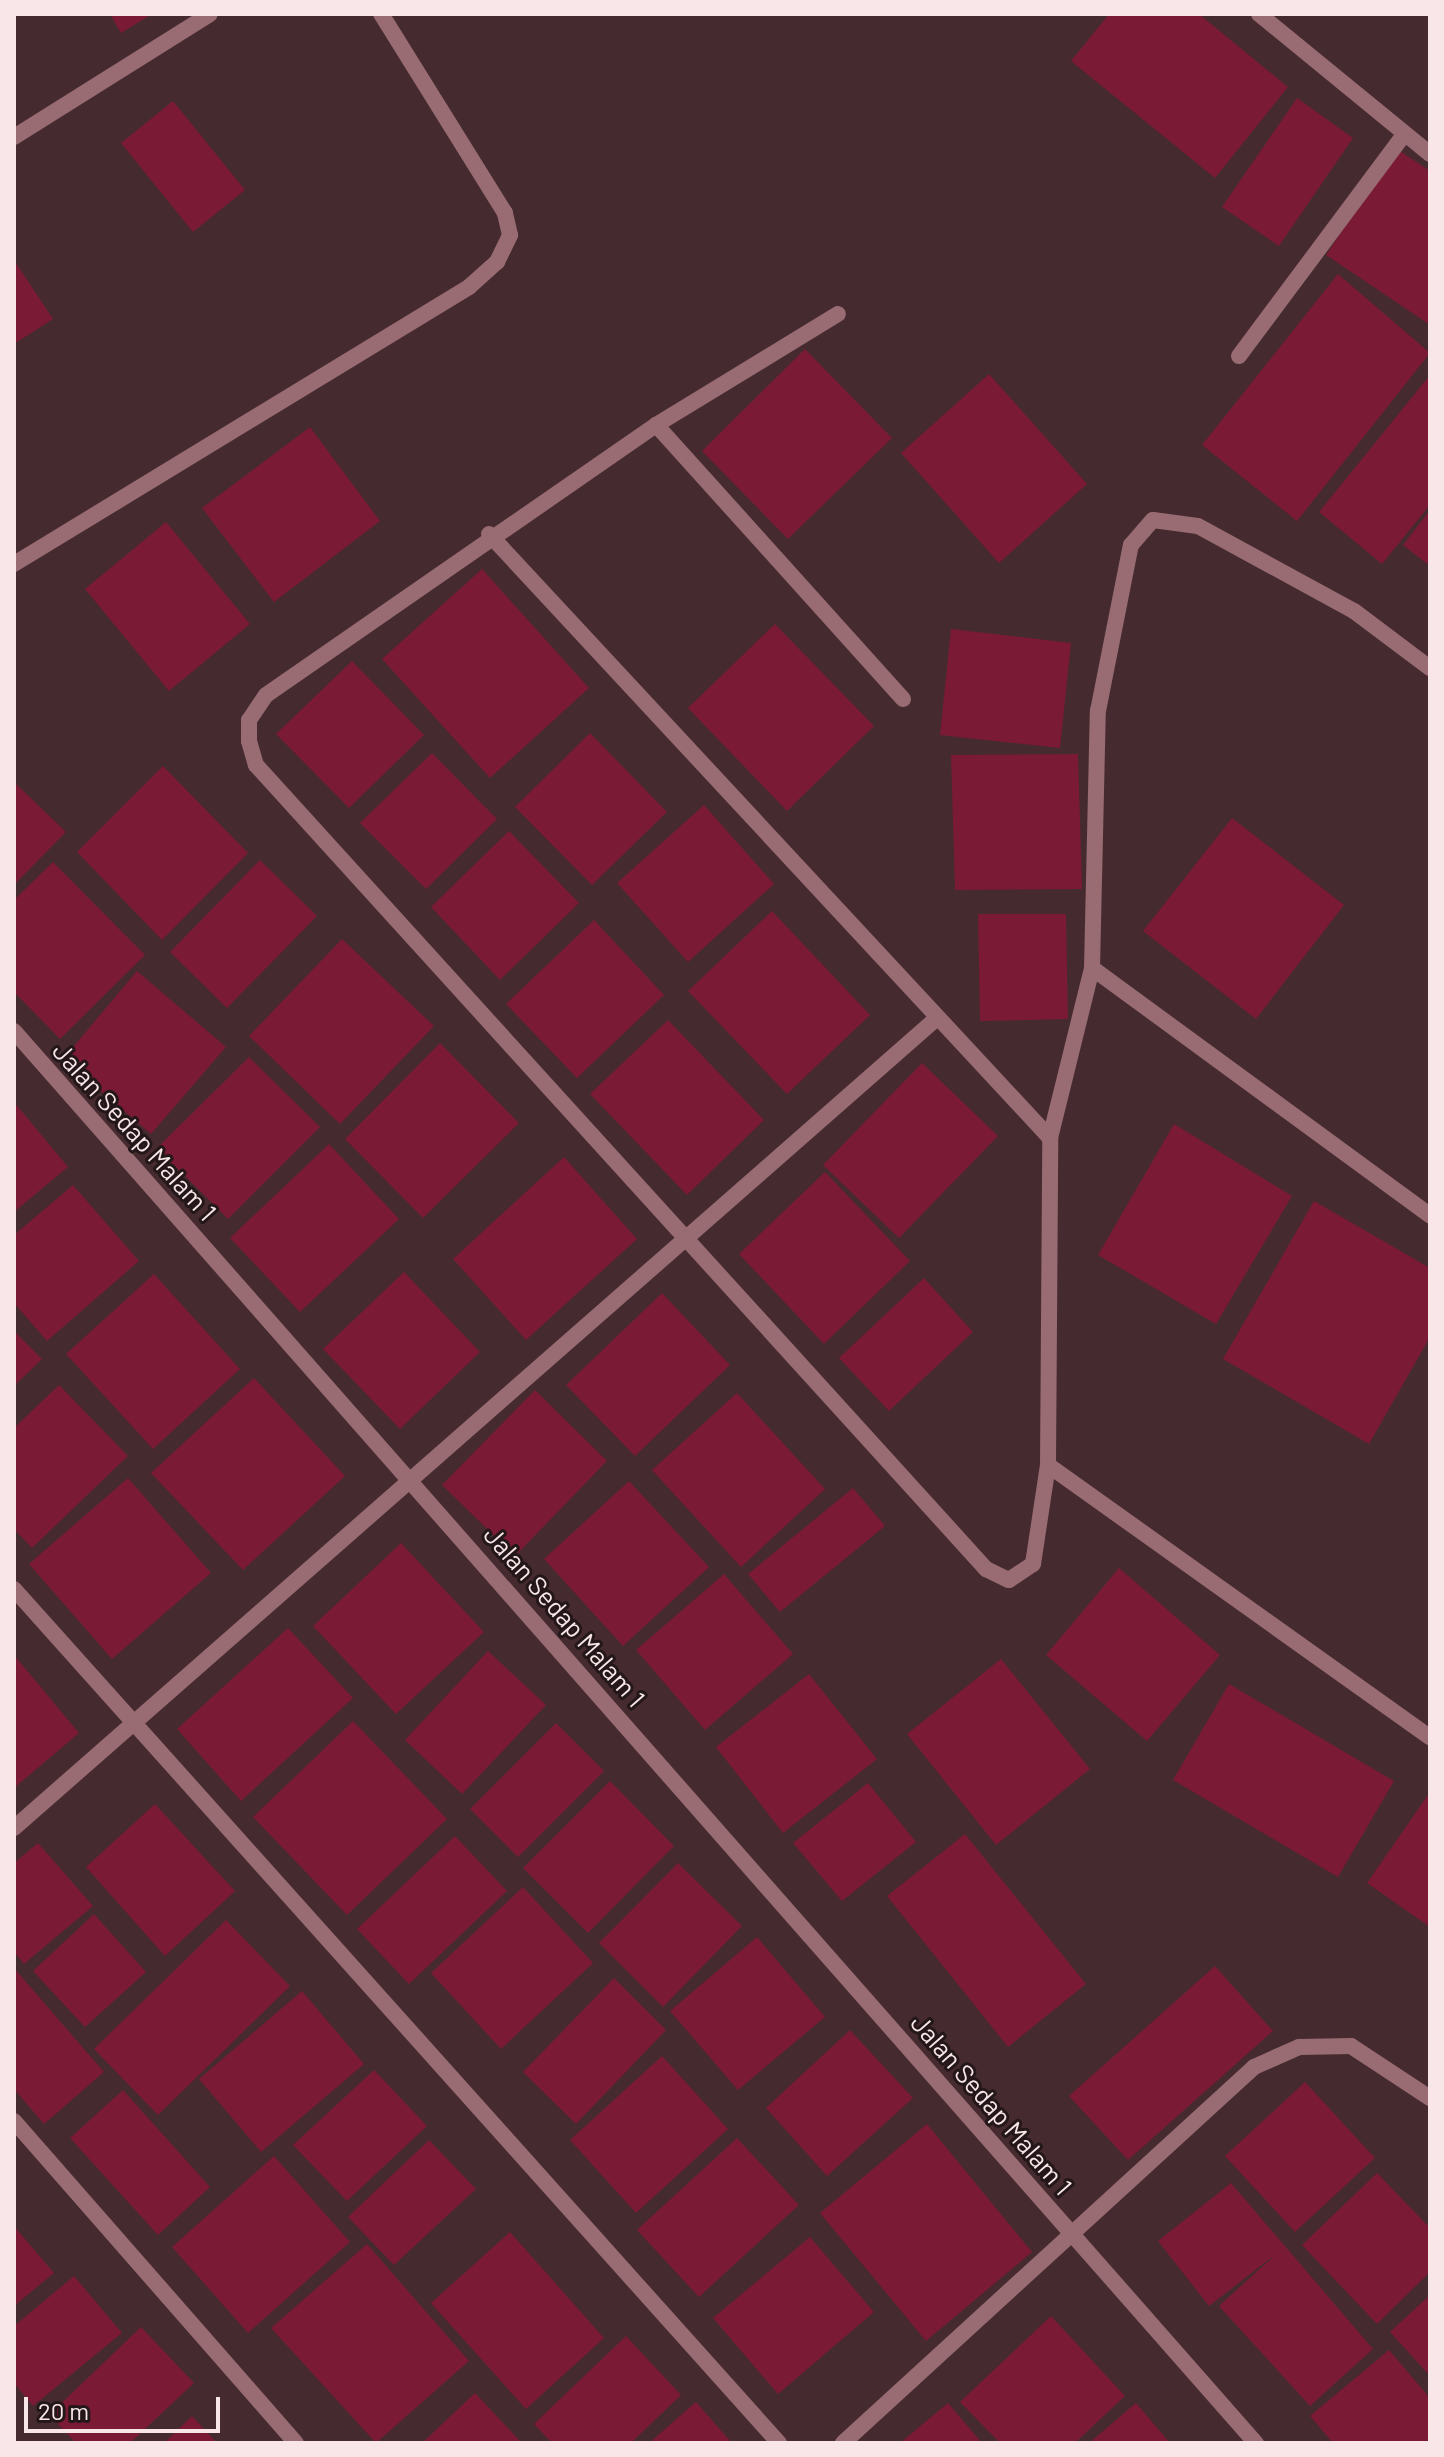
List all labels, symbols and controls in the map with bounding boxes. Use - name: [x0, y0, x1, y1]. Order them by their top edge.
- street label: Jalan Sedap Malam 1: [47, 1035, 223, 1227]
- street label: Jalan Sedap Malam 1: [478, 1519, 652, 1713]
- street label: Jalan Sedap Malam 1: [905, 2007, 1079, 2201]
- scale bar: [28, 2381, 224, 2431]
- text: 20 m: [38, 2396, 89, 2425]

